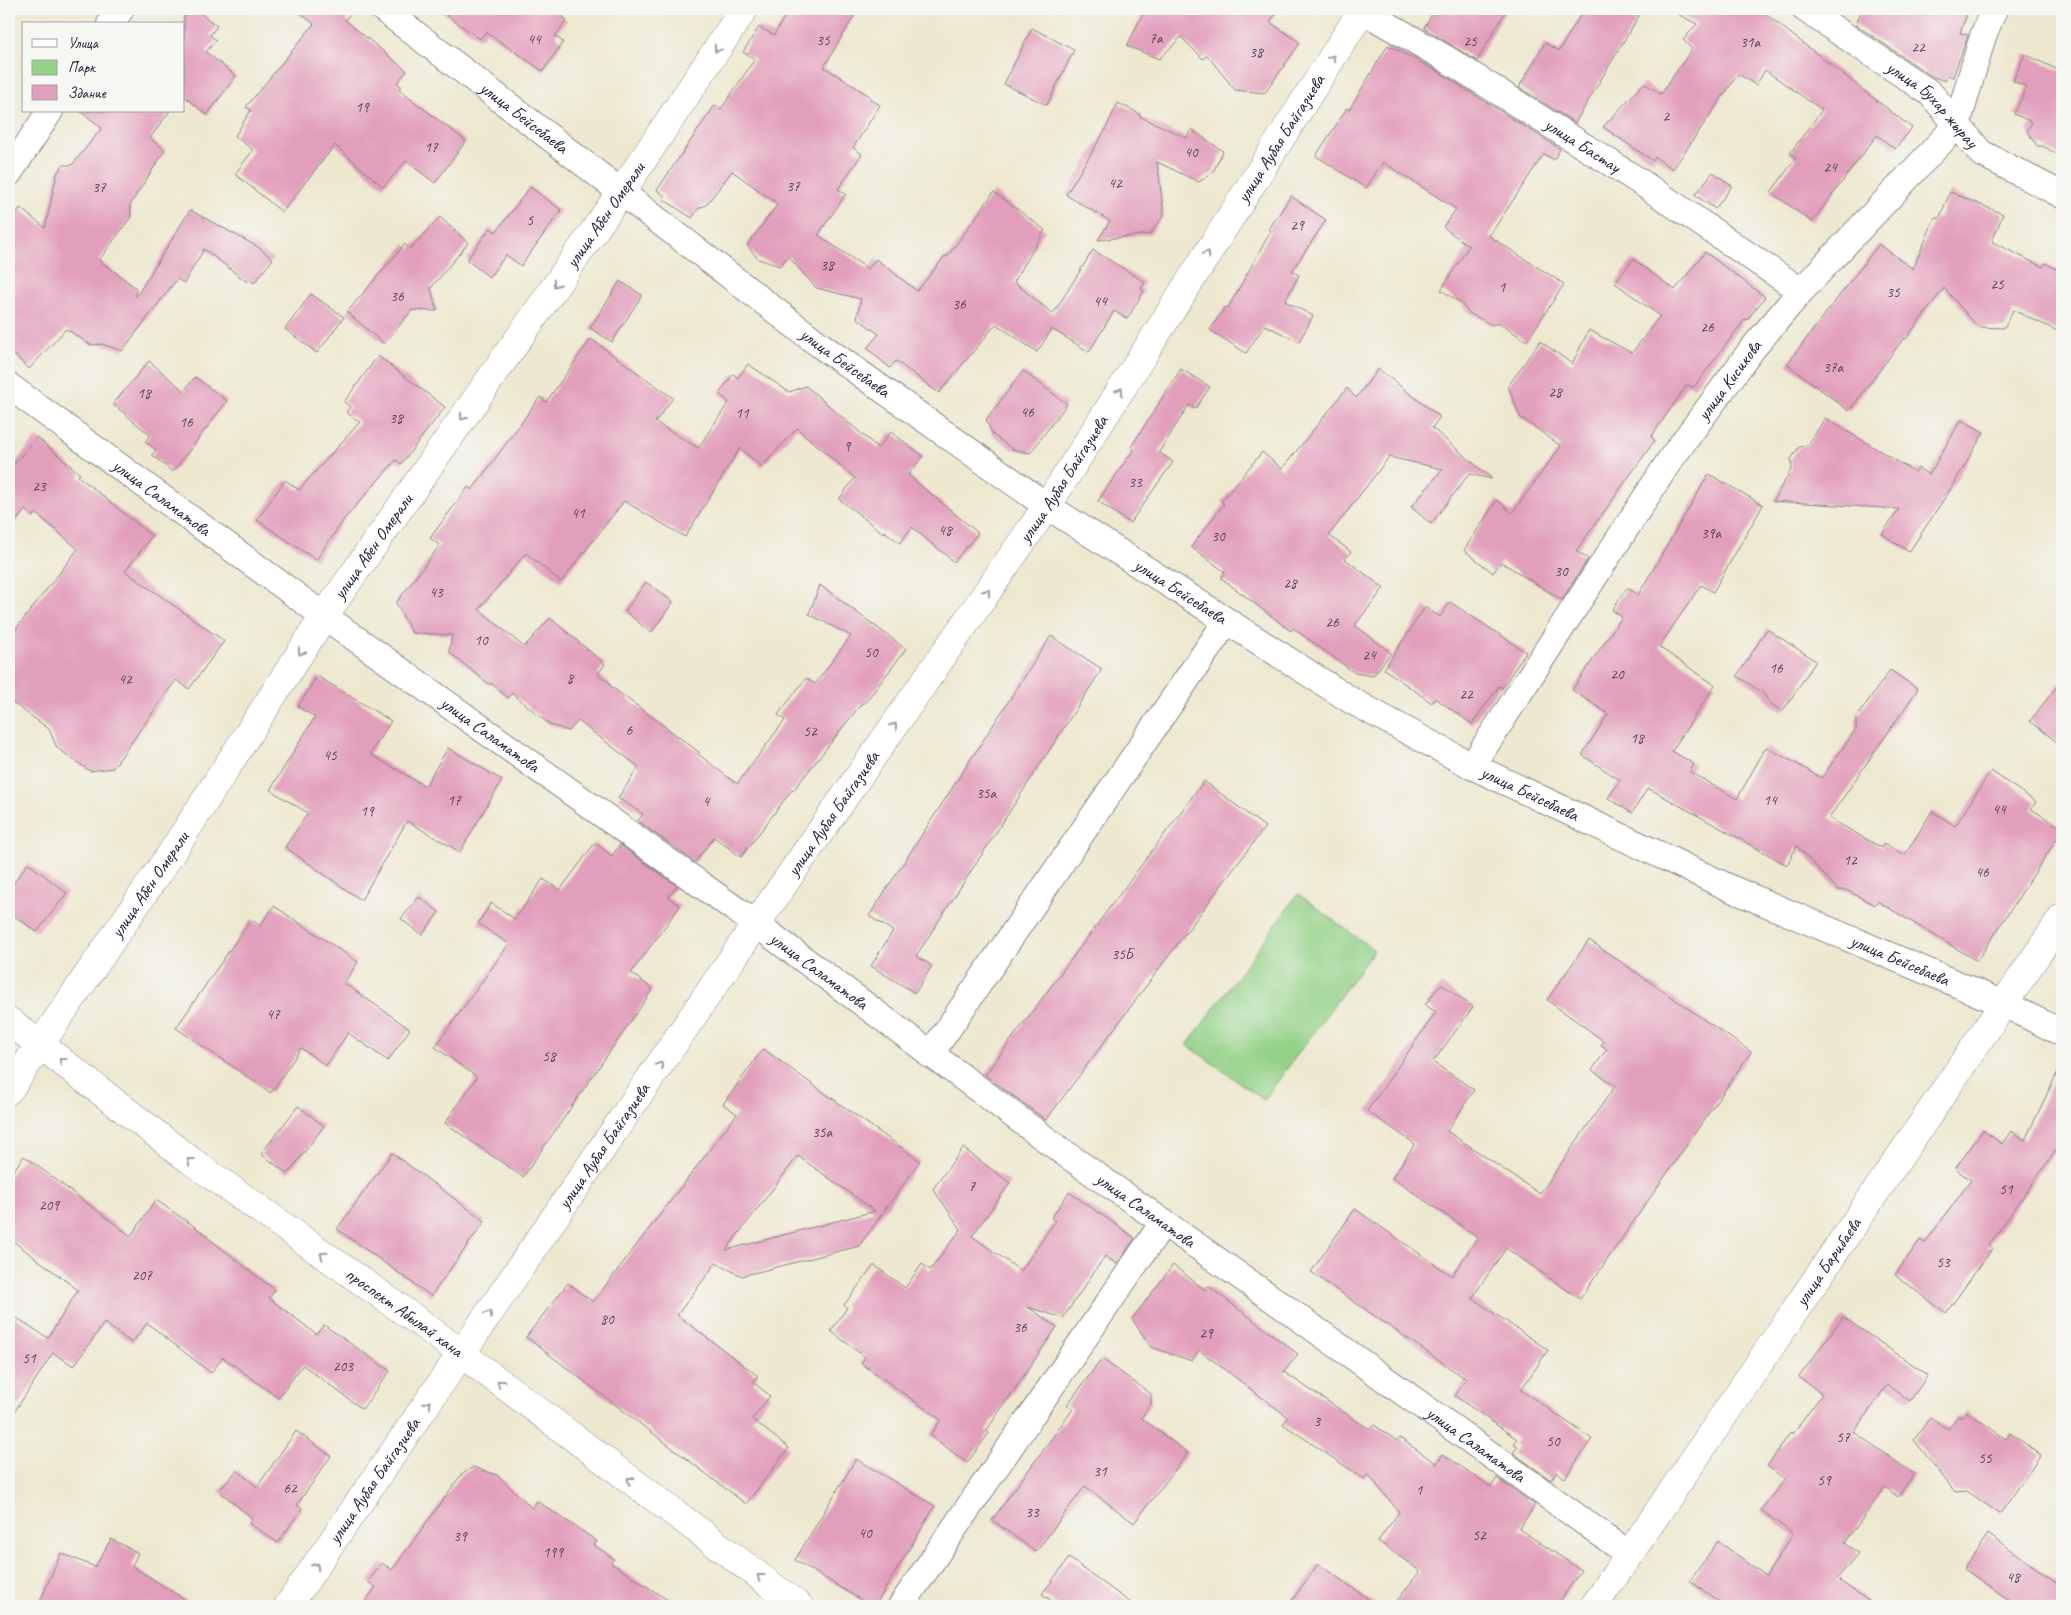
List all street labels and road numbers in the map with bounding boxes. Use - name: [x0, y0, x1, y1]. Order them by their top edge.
- street label: улица Бухар жырау: [1882, 56, 1984, 154]
- street label: улица Аубая Байгазиева: [1231, 69, 1330, 207]
- street label: улица Бейсебаева: [475, 76, 573, 159]
- street label: улица Бастау: [1540, 113, 1626, 178]
- street label: улица Абен Омерали: [560, 157, 650, 273]
- street label: улица Бейсебаева: [795, 322, 895, 403]
- street label: улица Кисикова: [1692, 334, 1767, 425]
- street label: улица Аубая Байгазиева: [1013, 410, 1113, 548]
- street label: улица Саламатова: [108, 454, 216, 542]
- street label: улица Абен Омерали: [328, 489, 418, 604]
- street label: улица Бейсебаева: [1129, 553, 1232, 630]
- street label: улица Саламатова: [436, 691, 545, 778]
- street label: улица Аубая Байгазиева: [781, 746, 885, 881]
- street label: улица Бейсебаева: [1477, 761, 1583, 826]
- street label: улица Абен Омерали: [105, 826, 194, 943]
- street label: улица Саламатова: [765, 927, 874, 1015]
- street label: улица Бейсебаева: [1846, 929, 1954, 991]
- street label: улица Аубая Байгазиева: [552, 1078, 655, 1214]
- street label: улица Саламатова: [1091, 1167, 1201, 1253]
- street label: улица Барибаева: [1790, 1212, 1867, 1311]
- street label: проспект Абылай хана: [341, 1263, 469, 1363]
- street label: улица Саламатова: [1422, 1401, 1531, 1488]
- street label: улица Аубая Байгазиева: [323, 1413, 425, 1548]

